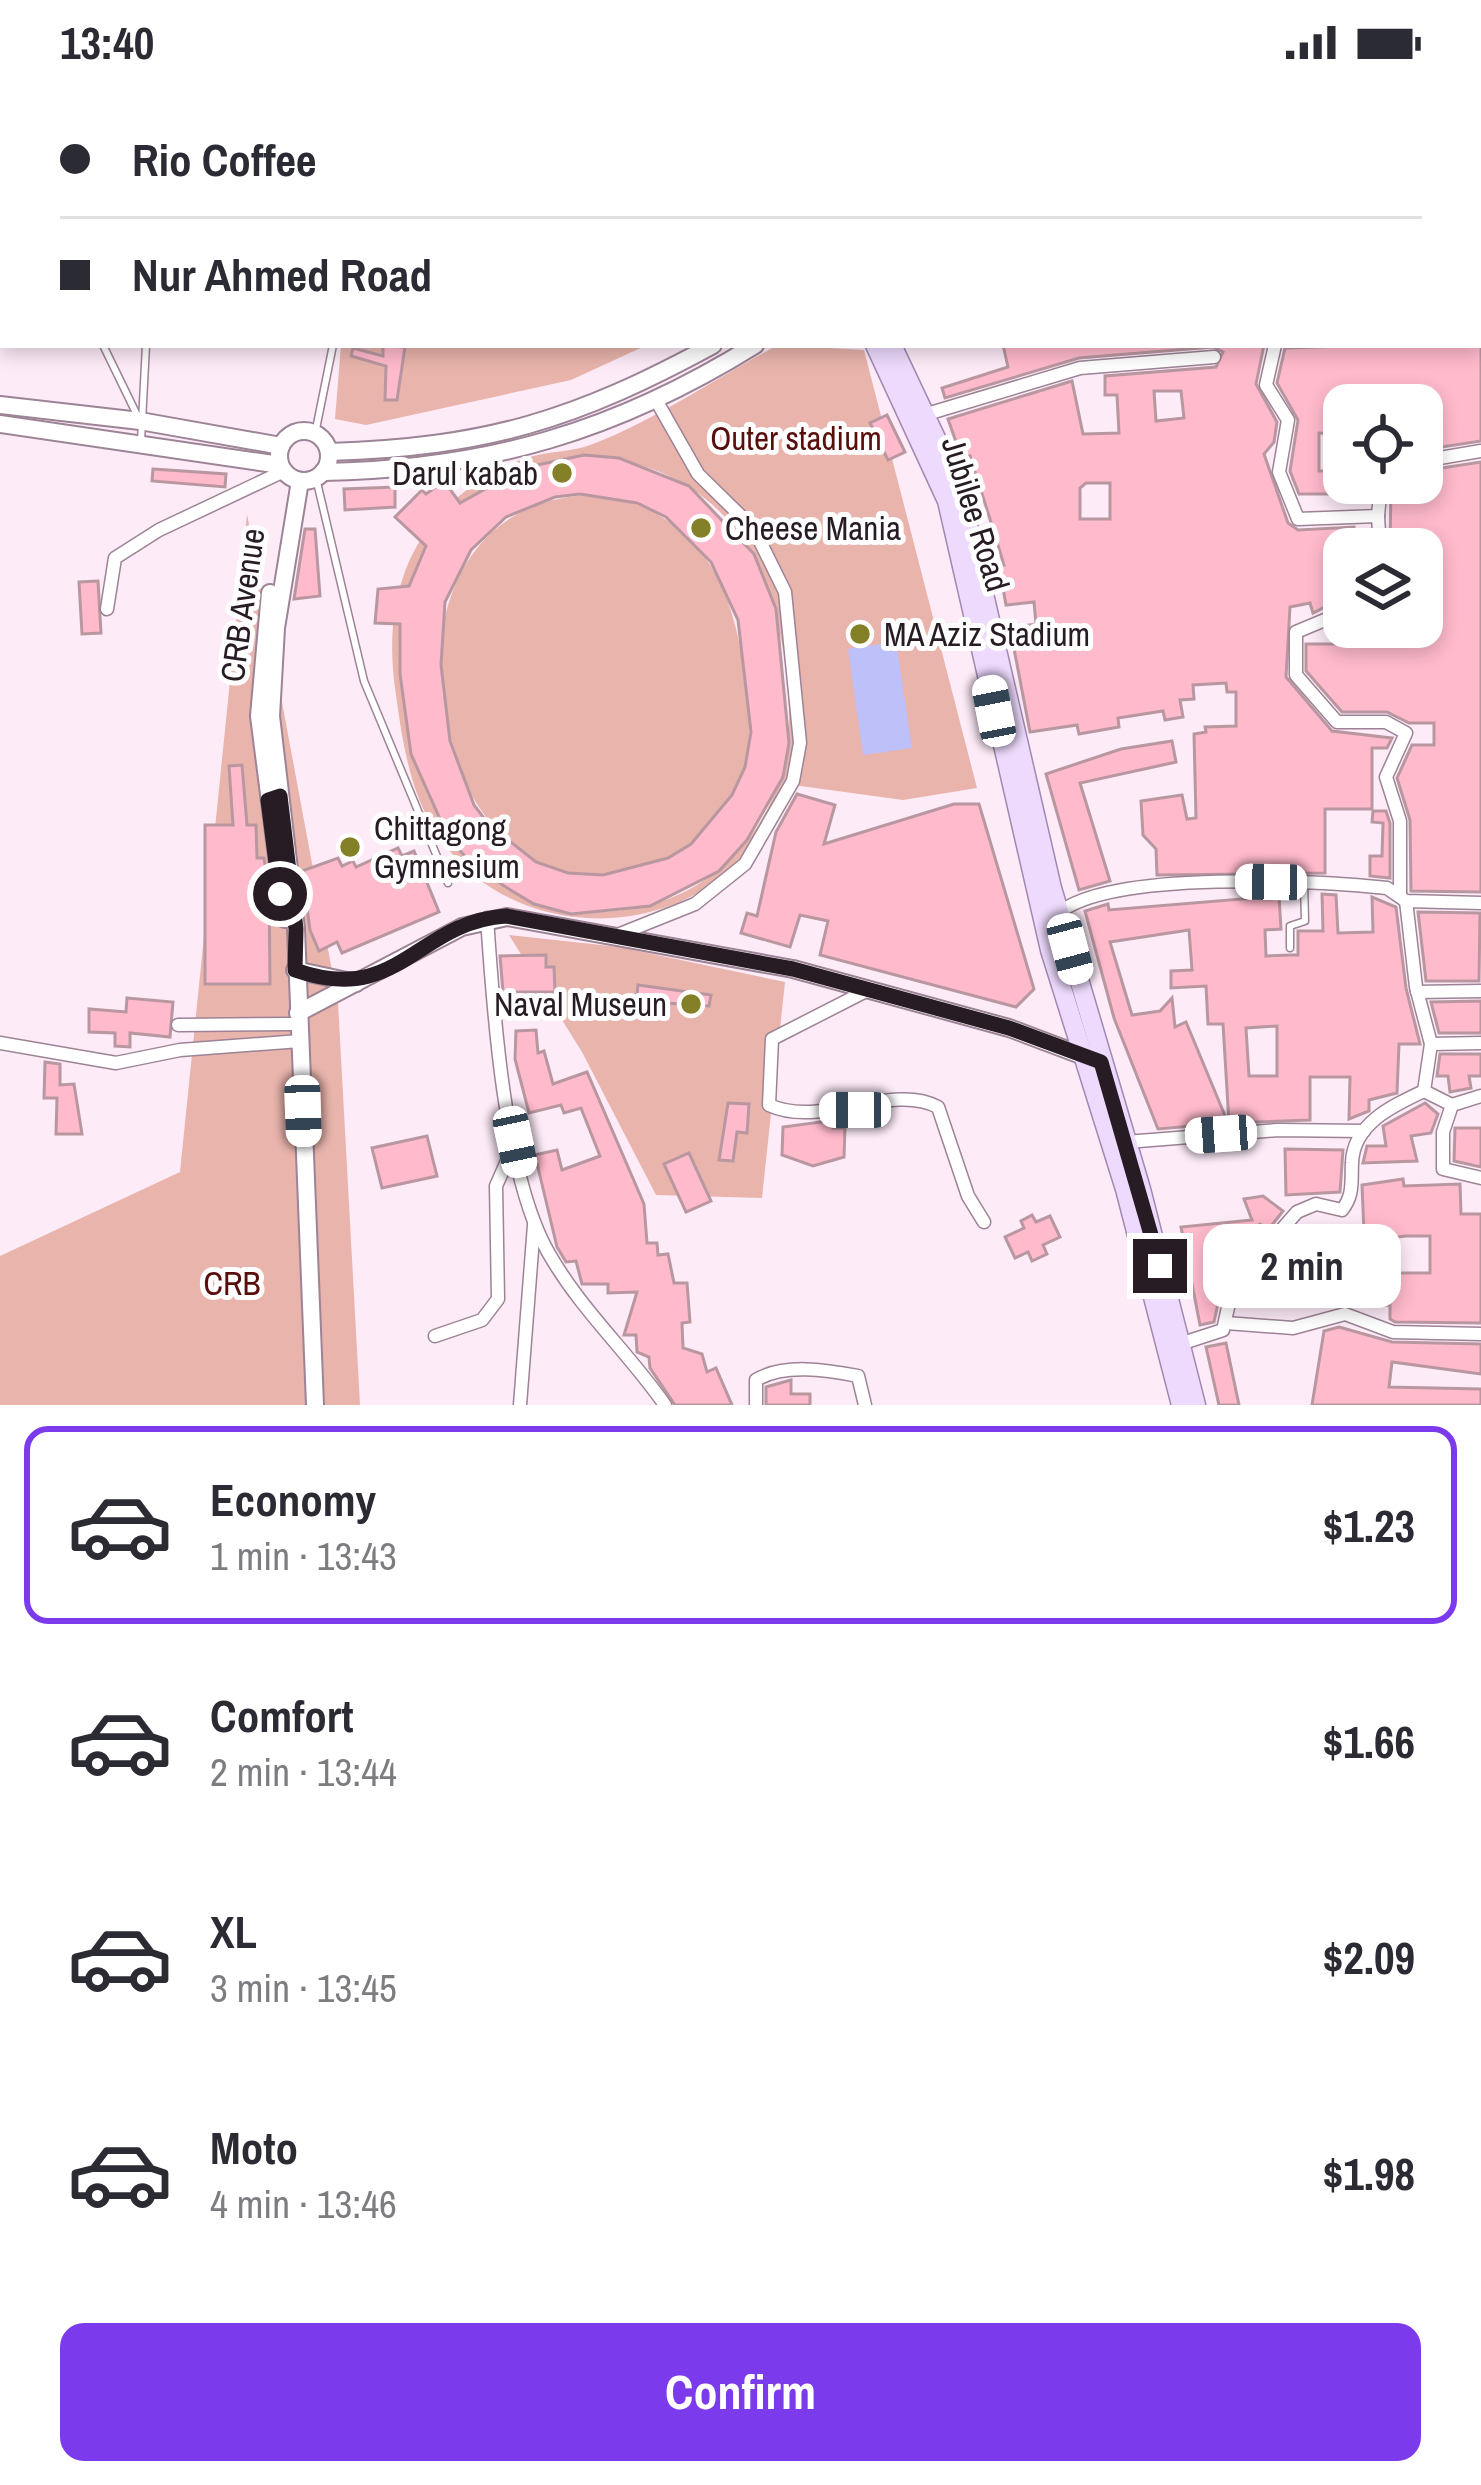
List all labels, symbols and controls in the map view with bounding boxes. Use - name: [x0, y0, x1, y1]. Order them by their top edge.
- text: 13:40: [60, 12, 154, 73]
- text: Rio Coffee: [132, 129, 317, 190]
- text: Nur Ahmed Road: [132, 244, 432, 305]
- map controls: [1323, 384, 1443, 648]
- button: locate: [1323, 384, 1443, 504]
- park label: Outer stadium: [710, 416, 882, 460]
- street label: Jubilee Road: [932, 431, 1020, 597]
- place label: Darul kabab: [392, 451, 538, 495]
- marker: Darul kabab: [549, 460, 575, 486]
- place label: Cheese Mania: [725, 506, 901, 550]
- marker: Cheese Mania: [688, 515, 714, 541]
- street label: CRB Avenue: [209, 525, 275, 685]
- button: layers: [1323, 528, 1443, 648]
- place label: MA Aziz Stadium: [884, 612, 1090, 656]
- marker: MA Aziz Stadium: [847, 621, 873, 647]
- car: [969, 672, 1019, 750]
- place label: Chittagong Gymnesium: [374, 806, 520, 888]
- marker: Chittagong Gymnesium: [337, 834, 363, 860]
- car: [1235, 863, 1307, 901]
- route start: [253, 867, 307, 921]
- car: [1043, 910, 1097, 988]
- place label: Naval Museun: [494, 982, 667, 1026]
- marker: Naval Museun: [678, 991, 704, 1017]
- car: [284, 1074, 322, 1148]
- car: [819, 1092, 891, 1128]
- car: [490, 1103, 540, 1181]
- car: [1184, 1114, 1258, 1154]
- callout: 2 min: [1202, 1224, 1400, 1308]
- route end: [1133, 1239, 1187, 1293]
- text: 2 min: [1260, 1240, 1344, 1292]
- park label: CRB: [203, 1261, 261, 1305]
- text: Economy: [210, 1469, 376, 1530]
- icon: car: [66, 1471, 174, 1579]
- text: $1.23: [1323, 1495, 1415, 1556]
- text: 1 min · 13:43: [210, 1530, 397, 1582]
- text: Comfort: [210, 1685, 353, 1746]
- icon: car: [66, 1687, 174, 1795]
- text: $1.66: [1323, 1711, 1415, 1772]
- text: 2 min · 13:44: [210, 1746, 397, 1798]
- text: XL: [210, 1901, 257, 1962]
- icon: car: [66, 1903, 174, 2011]
- text: $2.09: [1323, 1927, 1415, 1988]
- text: 3 min · 13:45: [210, 1962, 397, 2014]
- text: Moto: [210, 2117, 298, 2178]
- icon: car: [66, 2119, 174, 2227]
- text: $1.98: [1323, 2143, 1415, 2204]
- text: 4 min · 13:46: [210, 2178, 397, 2230]
- button: Confirm: [60, 2323, 1421, 2461]

